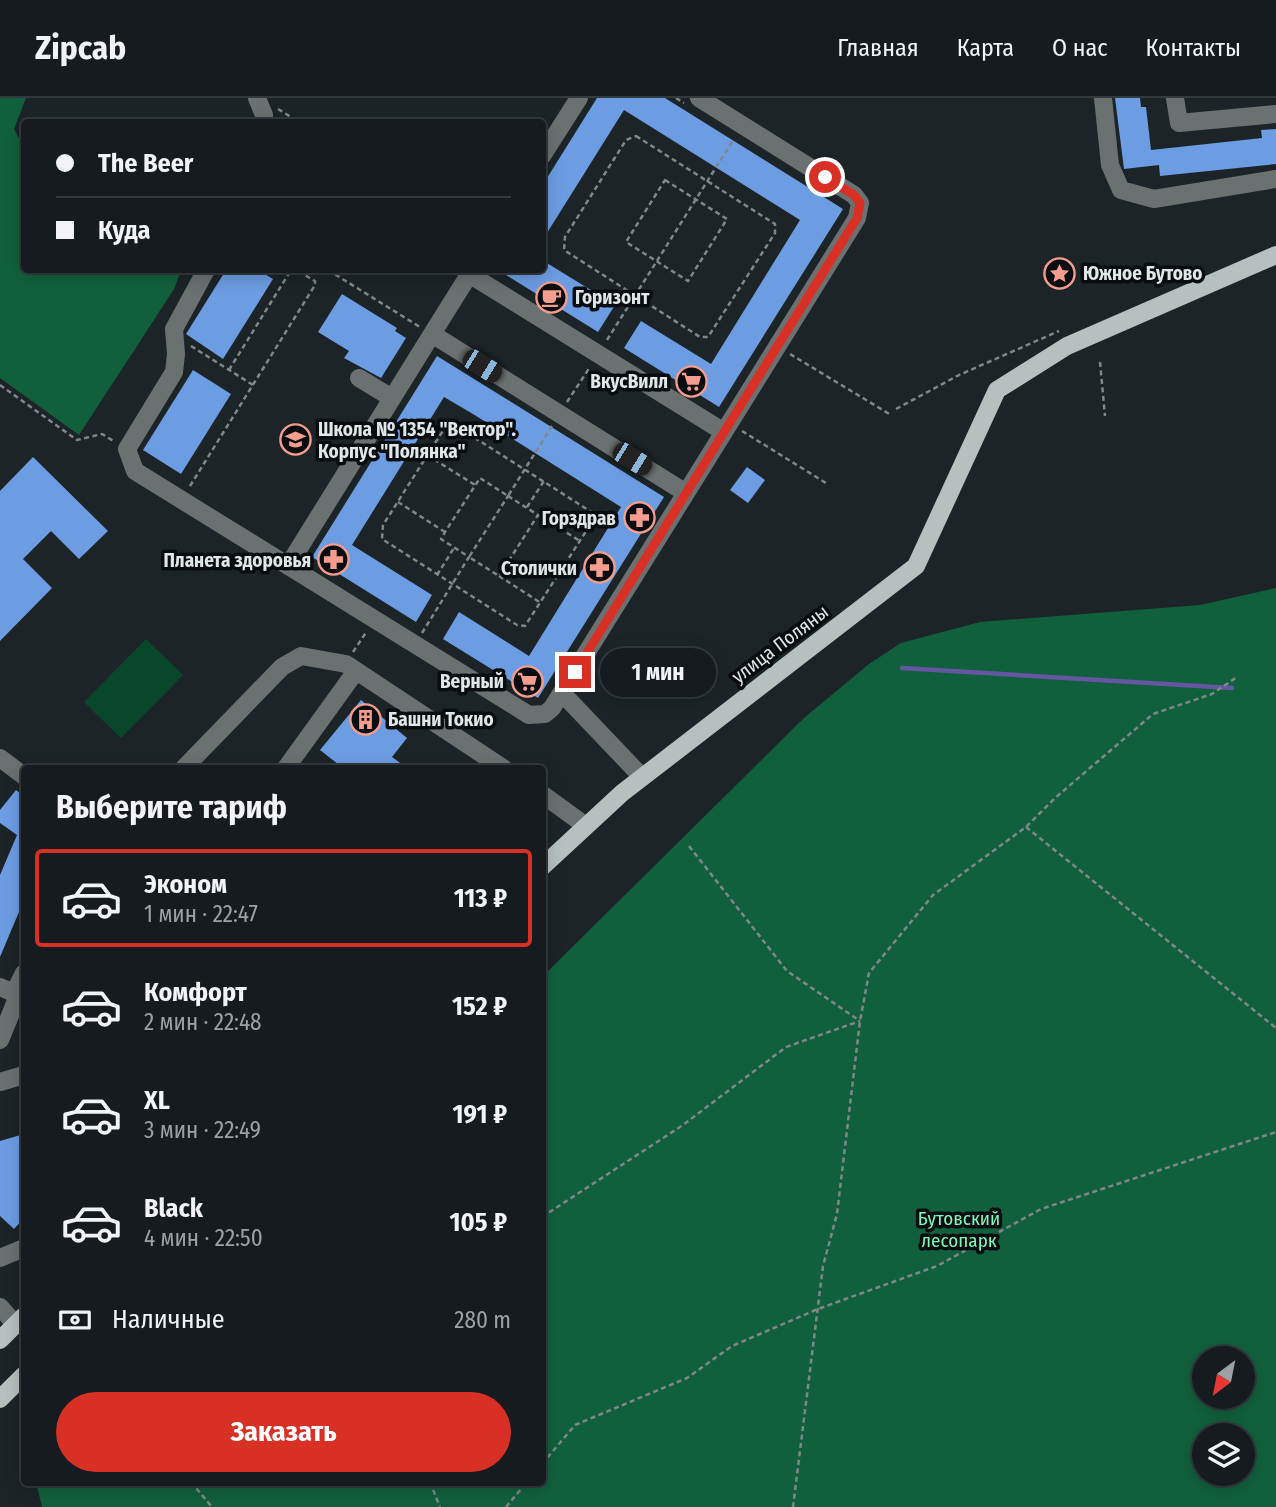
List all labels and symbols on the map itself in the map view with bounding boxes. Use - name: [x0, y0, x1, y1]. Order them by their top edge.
- route start: [809, 161, 841, 193]
- place icon: Южное Бутово: [1043, 256, 1077, 290]
- place label: Южное Бутово: [1083, 262, 1202, 285]
- cafe icon: Горизонт: [535, 280, 569, 314]
- place label: Горизонт: [575, 286, 650, 309]
- car: [459, 346, 506, 386]
- supermarket icon: ВкусВилл: [674, 364, 708, 398]
- place label: ВкусВилл: [590, 370, 668, 393]
- place label: Школа № 1354 "Вектор". Корпус "Полянка": [318, 418, 516, 463]
- school or university icon: Школа № 1354 "Вектор". Корпус "Полянка": [278, 423, 312, 457]
- car: [609, 439, 656, 479]
- pharmacy icon: Горздрав: [622, 501, 656, 535]
- place label: Горздрав: [542, 507, 616, 530]
- pharmacy icon: Планета здоровья: [317, 543, 351, 577]
- place label: Планета здоровья: [163, 549, 311, 572]
- pharmacy icon: Столички: [583, 551, 617, 585]
- place label: Столички: [501, 557, 577, 580]
- street label: улица Поляны: [727, 600, 833, 688]
- callout: 1 мин: [600, 648, 715, 696]
- route end: [559, 656, 591, 688]
- supermarket icon: Верный: [510, 664, 544, 698]
- place label: Верный: [440, 670, 504, 693]
- building icon: Башни Токио: [348, 702, 382, 736]
- place label: Башни Токио: [388, 708, 494, 731]
- park label: Бутовский лесопарк: [918, 1207, 1000, 1252]
- north arrow: [1192, 1346, 1255, 1409]

